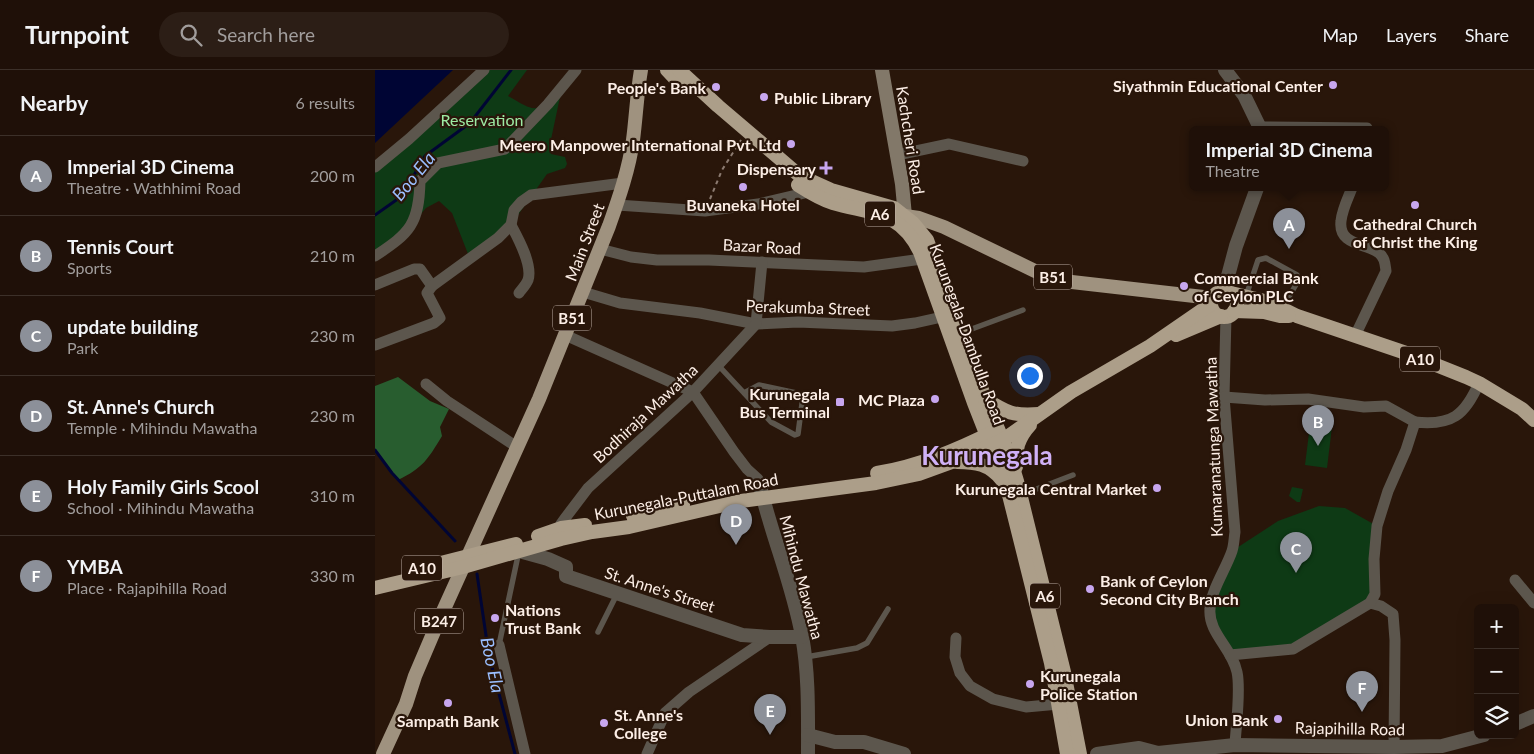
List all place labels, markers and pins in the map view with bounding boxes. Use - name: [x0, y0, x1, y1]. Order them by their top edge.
- place label: Siyathmin Educational Center: [1113, 76, 1323, 95]
- place label: People's Bank: [607, 78, 706, 97]
- marker: Siyathmin Educational Center: [1327, 79, 1339, 91]
- marker: People's Bank: [710, 81, 722, 93]
- place label: Public Library: [774, 88, 872, 107]
- marker: Public Library: [758, 91, 770, 103]
- place label: Meero Manpower International Pvt. Ltd: [499, 135, 781, 154]
- marker: Meero Manpower International Pvt. Ltd: [785, 138, 797, 150]
- place label: Dispensary: [737, 159, 817, 178]
- marker: Dispensary: [820, 162, 832, 174]
- marker: Buvaneka Hotel: [737, 181, 749, 193]
- place label: Buvaneka Hotel: [686, 195, 800, 214]
- marker: Cathedral Church of Christ the King: [1409, 199, 1421, 211]
- pin: A: [1273, 208, 1305, 249]
- place label: Cathedral Church of Christ the King: [1353, 214, 1478, 251]
- place label: Commercial Bank of Ceylon PLC: [1194, 268, 1319, 305]
- marker: Commercial Bank of Ceylon PLC: [1178, 280, 1190, 292]
- place label: Kurunegala Bus Terminal: [739, 384, 830, 421]
- place label: MC Plaza: [858, 390, 925, 409]
- marker: MC Plaza: [929, 393, 941, 405]
- marker: Kurunegala Bus Terminal: [834, 396, 846, 408]
- pin: B: [1302, 405, 1334, 446]
- place label: Kurunegala Central Market: [955, 479, 1147, 498]
- marker: Kurunegala Central Market: [1151, 482, 1163, 494]
- pin: D: [720, 504, 752, 545]
- pin: C: [1280, 532, 1312, 573]
- place label: Bank of Ceylon Second City Branch: [1100, 571, 1239, 608]
- marker: Bank of Ceylon Second City Branch: [1084, 583, 1096, 595]
- place label: Nations Trust Bank: [505, 600, 581, 637]
- marker: Nations Trust Bank: [489, 612, 501, 624]
- place label: Kurunegala Police Station: [1040, 666, 1138, 703]
- pin: F: [1346, 671, 1378, 712]
- marker: Kurunegala Police Station: [1024, 678, 1036, 690]
- pin: E: [754, 694, 786, 735]
- marker: Sampath Bank: [442, 697, 454, 709]
- place label: St. Anne's College: [614, 705, 683, 742]
- place label: Union Bank: [1185, 710, 1268, 729]
- place label: Sampath Bank: [397, 711, 500, 730]
- marker: Union Bank: [1272, 713, 1284, 725]
- marker: St. Anne's College: [598, 717, 610, 729]

